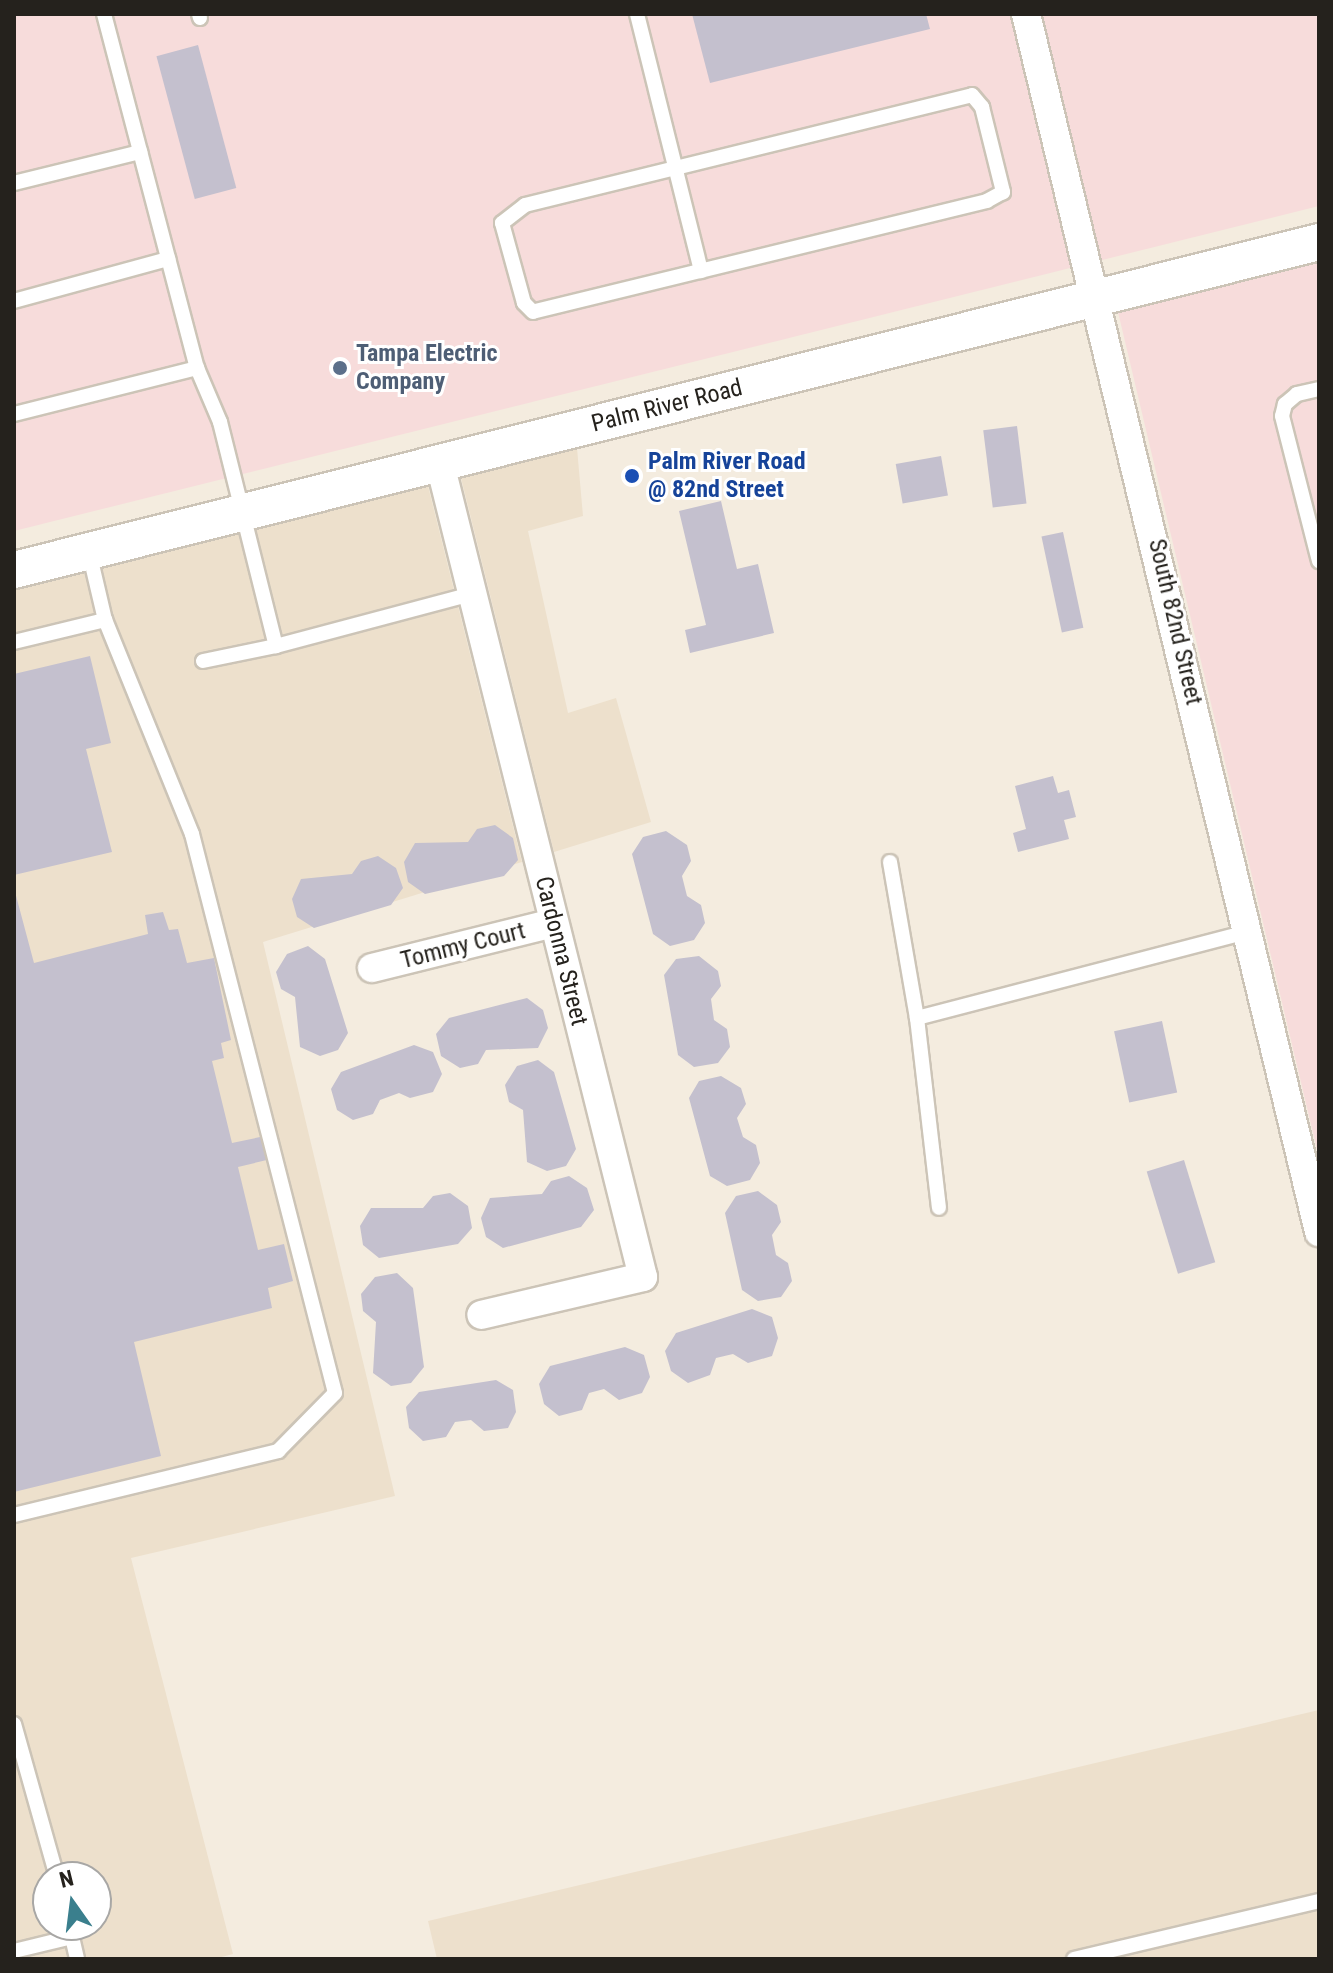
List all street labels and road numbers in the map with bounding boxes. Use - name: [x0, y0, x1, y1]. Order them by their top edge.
- street label: Palm River Road: [589, 373, 745, 439]
- street label: South 82nd Street: [1142, 536, 1208, 708]
- street label: Cardonna Street: [529, 873, 593, 1029]
- street label: Tommy Court: [398, 917, 528, 975]

